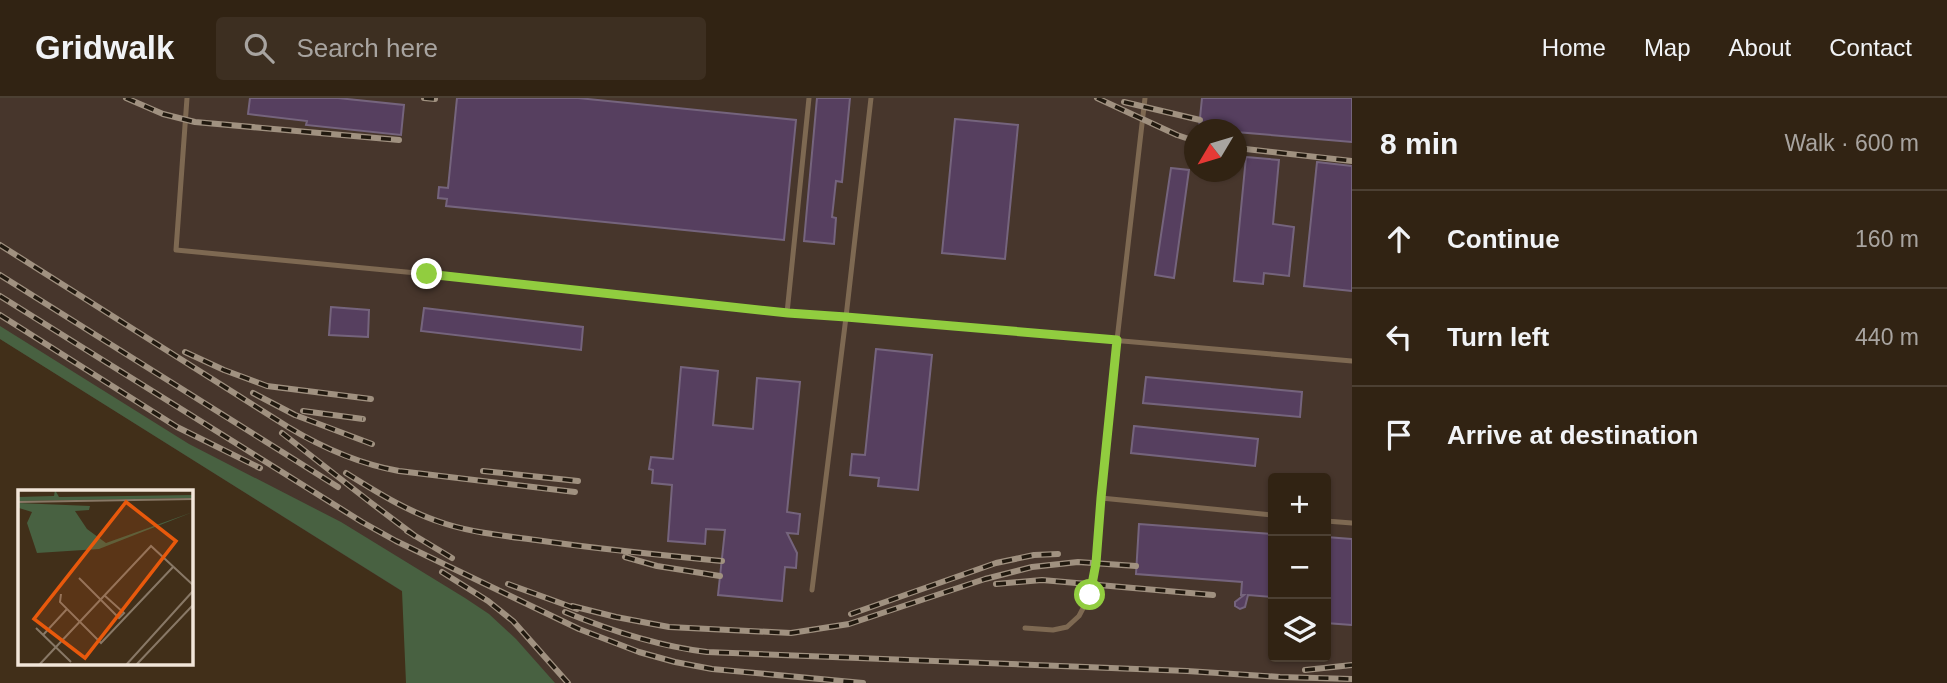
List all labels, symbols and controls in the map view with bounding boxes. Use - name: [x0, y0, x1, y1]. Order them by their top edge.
- search box: [216, 17, 706, 80]
- text: Gridwalk: [35, 29, 174, 66]
- icon: search: [240, 29, 278, 67]
- text: Search here: [296, 33, 438, 63]
- text: Home: [1542, 34, 1606, 61]
- text: Map: [1644, 34, 1691, 61]
- text: About: [1729, 34, 1791, 61]
- text: Contact: [1829, 34, 1912, 61]
- north arrow: [1184, 119, 1247, 182]
- text: 8 min: [1380, 127, 1458, 160]
- text: Walk · 600 m: [1784, 130, 1919, 156]
- icon: ahead: [1380, 220, 1418, 258]
- text: Continue: [1447, 224, 1560, 254]
- text: 160 m: [1855, 226, 1919, 252]
- route end: [411, 258, 442, 289]
- icon: left: [1380, 318, 1418, 356]
- text: Turn left: [1447, 322, 1549, 352]
- text: 440 m: [1855, 324, 1919, 350]
- icon: arrive: [1380, 416, 1418, 454]
- text: Arrive at destination: [1447, 420, 1698, 450]
- map controls: [1268, 473, 1331, 662]
- button: +: [1268, 473, 1331, 536]
- inset map: [18, 490, 192, 666]
- button: −: [1268, 536, 1331, 599]
- route start: [1074, 579, 1105, 610]
- button: layers: [1268, 599, 1331, 662]

